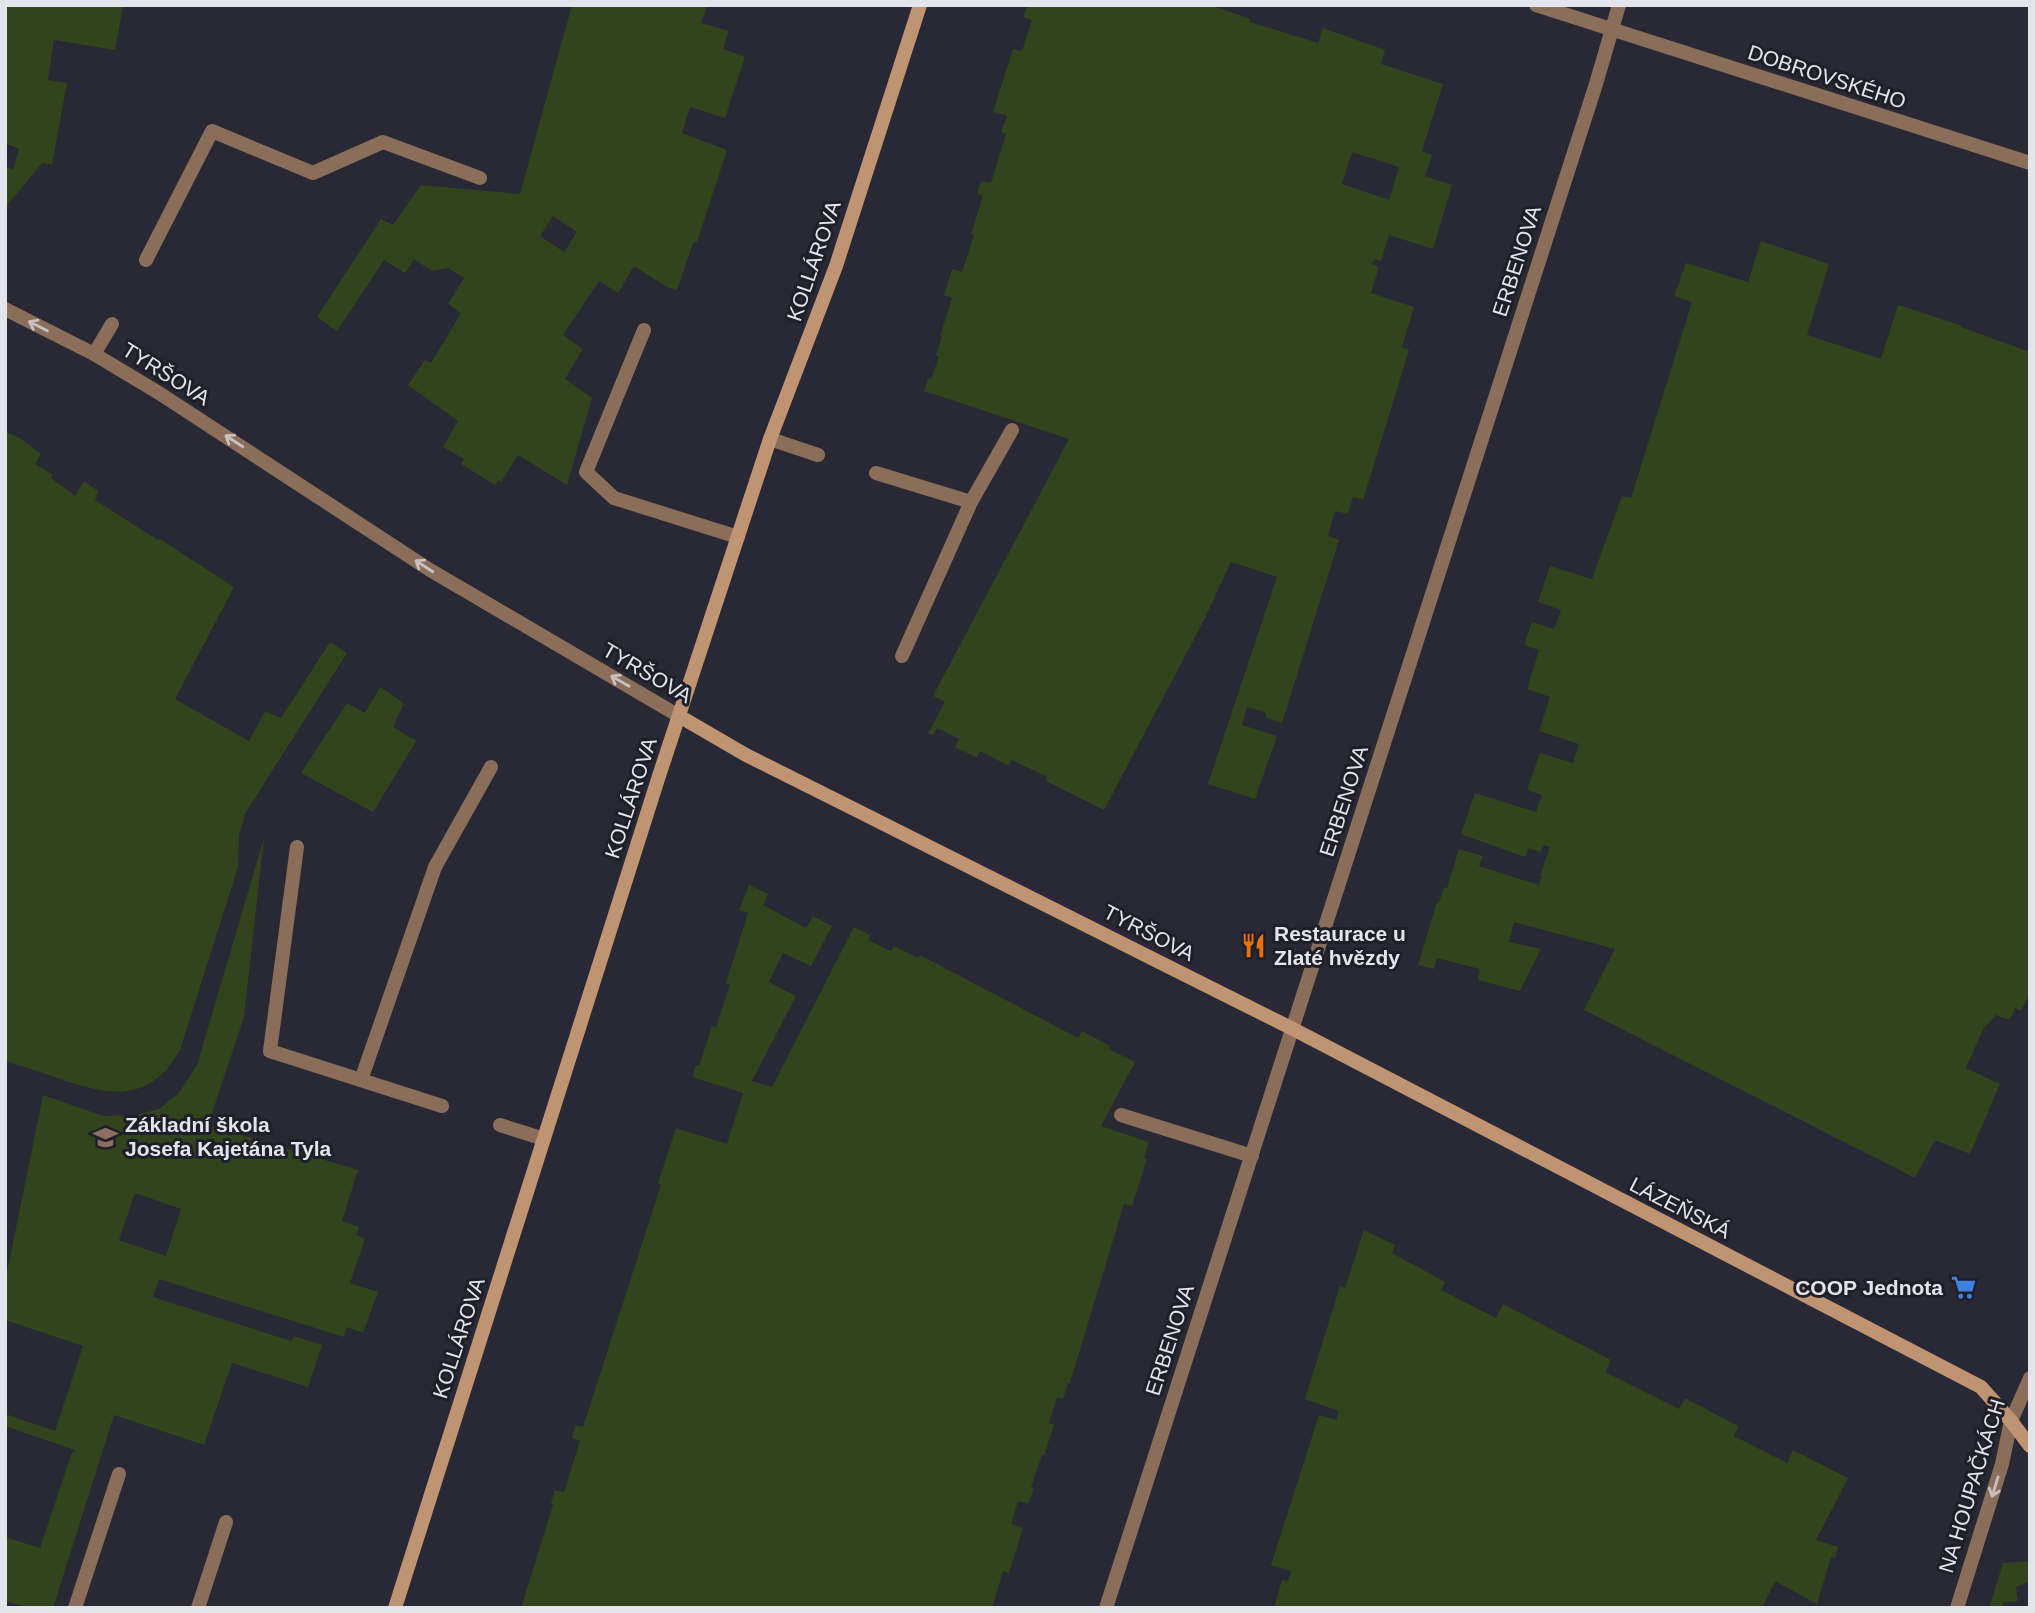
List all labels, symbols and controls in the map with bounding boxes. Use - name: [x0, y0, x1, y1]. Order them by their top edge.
- street label: DOBROVSKÉHO: [1745, 40, 1909, 113]
- street label: KOLLÁROVA: [782, 198, 845, 324]
- street label: ERBENOVA: [1488, 203, 1545, 319]
- one-way arrow: [28, 318, 49, 332]
- street label: TYRŠOVA: [118, 338, 214, 410]
- one-way arrow: [225, 434, 244, 449]
- one-way arrow: [415, 559, 434, 573]
- street label: TYRŠOVA: [599, 638, 696, 707]
- one-way arrow: [611, 674, 631, 688]
- street label: KOLLÁROVA: [600, 735, 661, 861]
- street label: ERBENOVA: [1315, 743, 1372, 859]
- street label: TYRŠOVA: [1100, 900, 1198, 965]
- place label: Restaurace u Zlaté hvězdy: [1274, 922, 1406, 969]
- restaurant icon: Restaurace u Zlaté hvězdy: [1240, 932, 1268, 960]
- place label: Základní škola Josefa Kajetána Tyla: [125, 1113, 332, 1160]
- school or university icon: Základní škola Josefa Kajetána Tyla: [91, 1123, 119, 1151]
- street label: LÁZEŇSKÁ: [1626, 1172, 1734, 1243]
- supermarket icon: COOP Jednota: [1949, 1274, 1977, 1302]
- street label: KOLLÁROVA: [428, 1275, 489, 1401]
- place label: COOP Jednota: [1795, 1276, 1943, 1299]
- street label: ERBENOVA: [1141, 1282, 1198, 1398]
- street label: NA HOUPAČKÁCH: [1934, 1396, 2009, 1576]
- one-way arrow: [1987, 1476, 2000, 1498]

